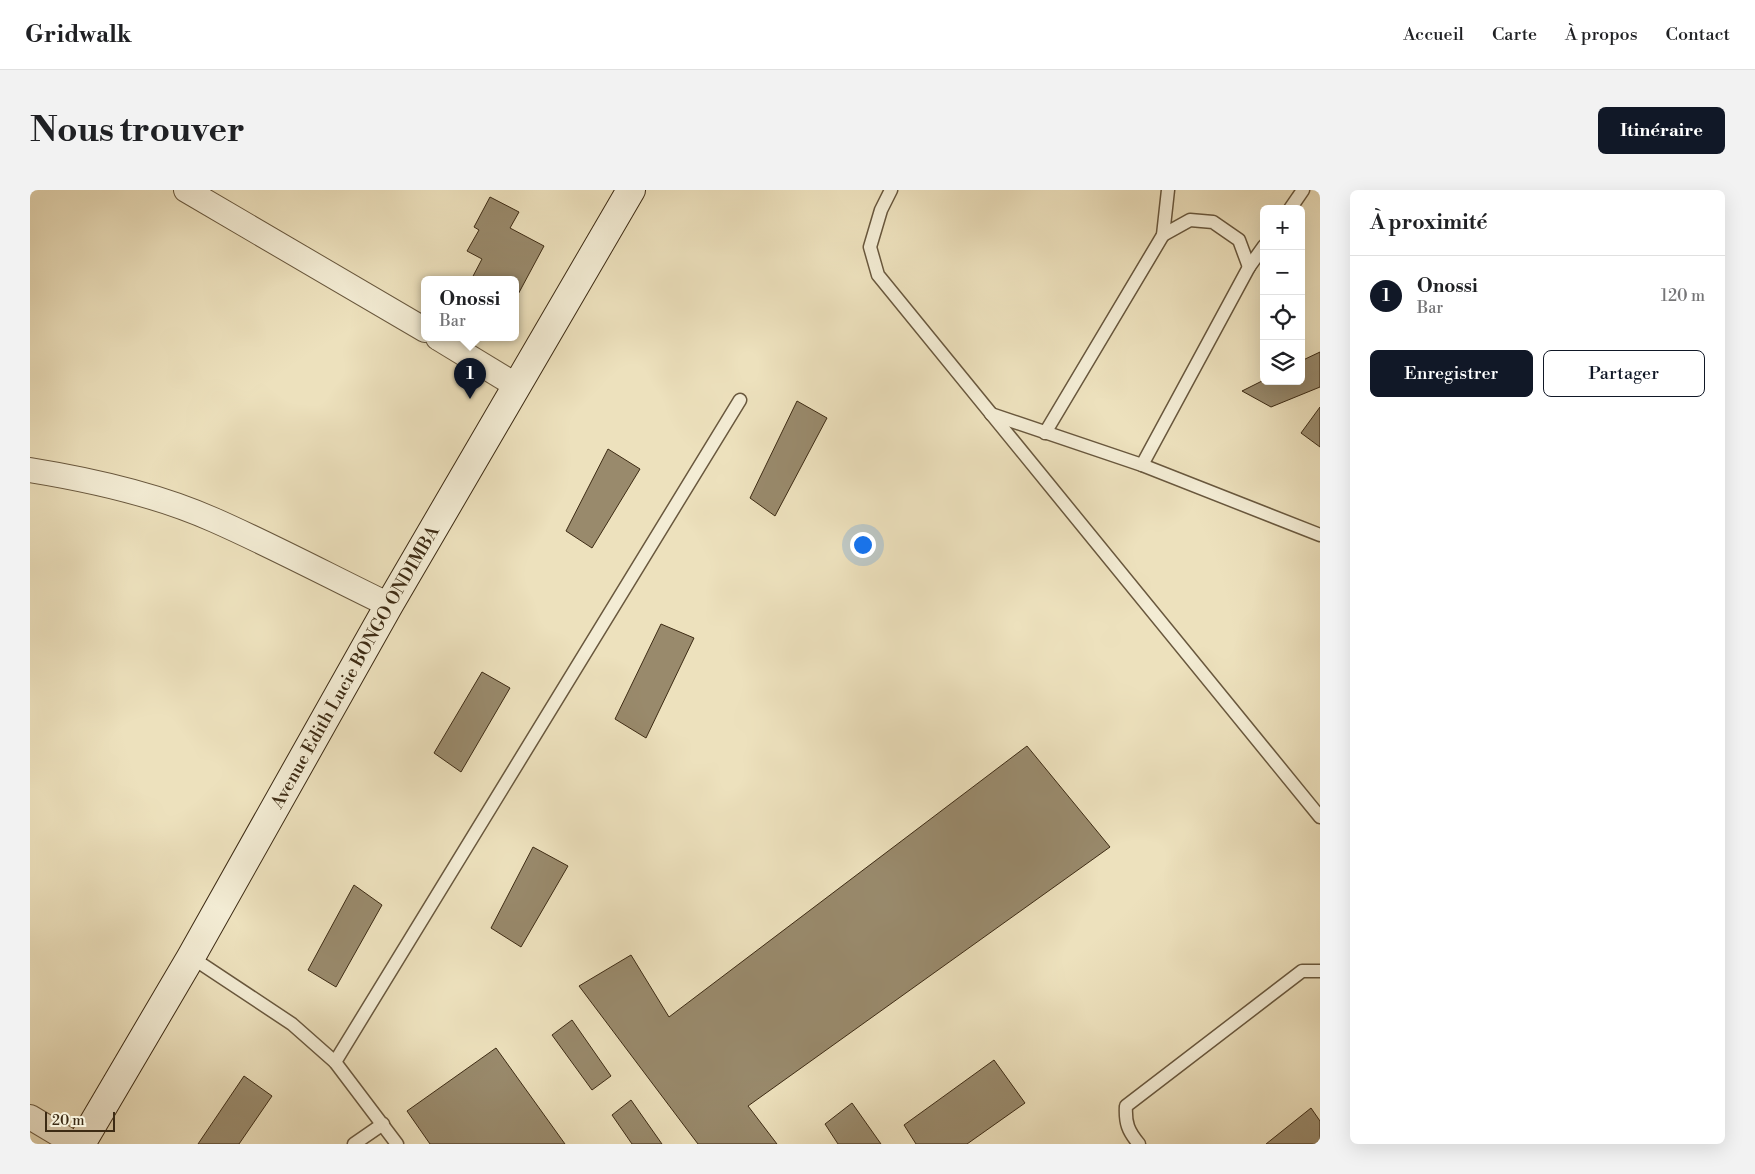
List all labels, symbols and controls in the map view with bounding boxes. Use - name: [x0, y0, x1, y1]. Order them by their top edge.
- text: Gridwalk: [25, 20, 132, 50]
- text: Accueil: [1403, 23, 1464, 46]
- text: Carte: [1492, 23, 1537, 46]
- text: À propos: [1565, 23, 1638, 46]
- text: Contact: [1666, 23, 1730, 46]
- button: Itinéraire: [1598, 107, 1725, 154]
- text: Nous trouver: [30, 109, 245, 152]
- map controls: [1260, 205, 1305, 385]
- button: +: [1260, 205, 1305, 250]
- text: À proximité: [1370, 210, 1487, 236]
- button: −: [1260, 250, 1305, 295]
- text: Onossi: [1417, 274, 1478, 298]
- popup: [421, 276, 519, 341]
- text: 1: [1382, 286, 1390, 306]
- text: 120 m: [1661, 286, 1705, 306]
- text: Onossi: [440, 287, 500, 311]
- button: locate: [1260, 295, 1305, 340]
- text: Bar: [1417, 298, 1443, 318]
- text: Bar: [440, 311, 466, 331]
- button: layers: [1260, 340, 1305, 385]
- button: Enregistrer: [1370, 350, 1533, 397]
- button: Partager: [1543, 350, 1705, 397]
- pin: 1: [454, 358, 486, 399]
- street label: Avenue Edith Lucie BONGO ONDIMBA: [265, 521, 445, 814]
- your location: [850, 532, 876, 558]
- scale bar: [45, 1109, 115, 1132]
- text: 20 m: [52, 1112, 84, 1130]

